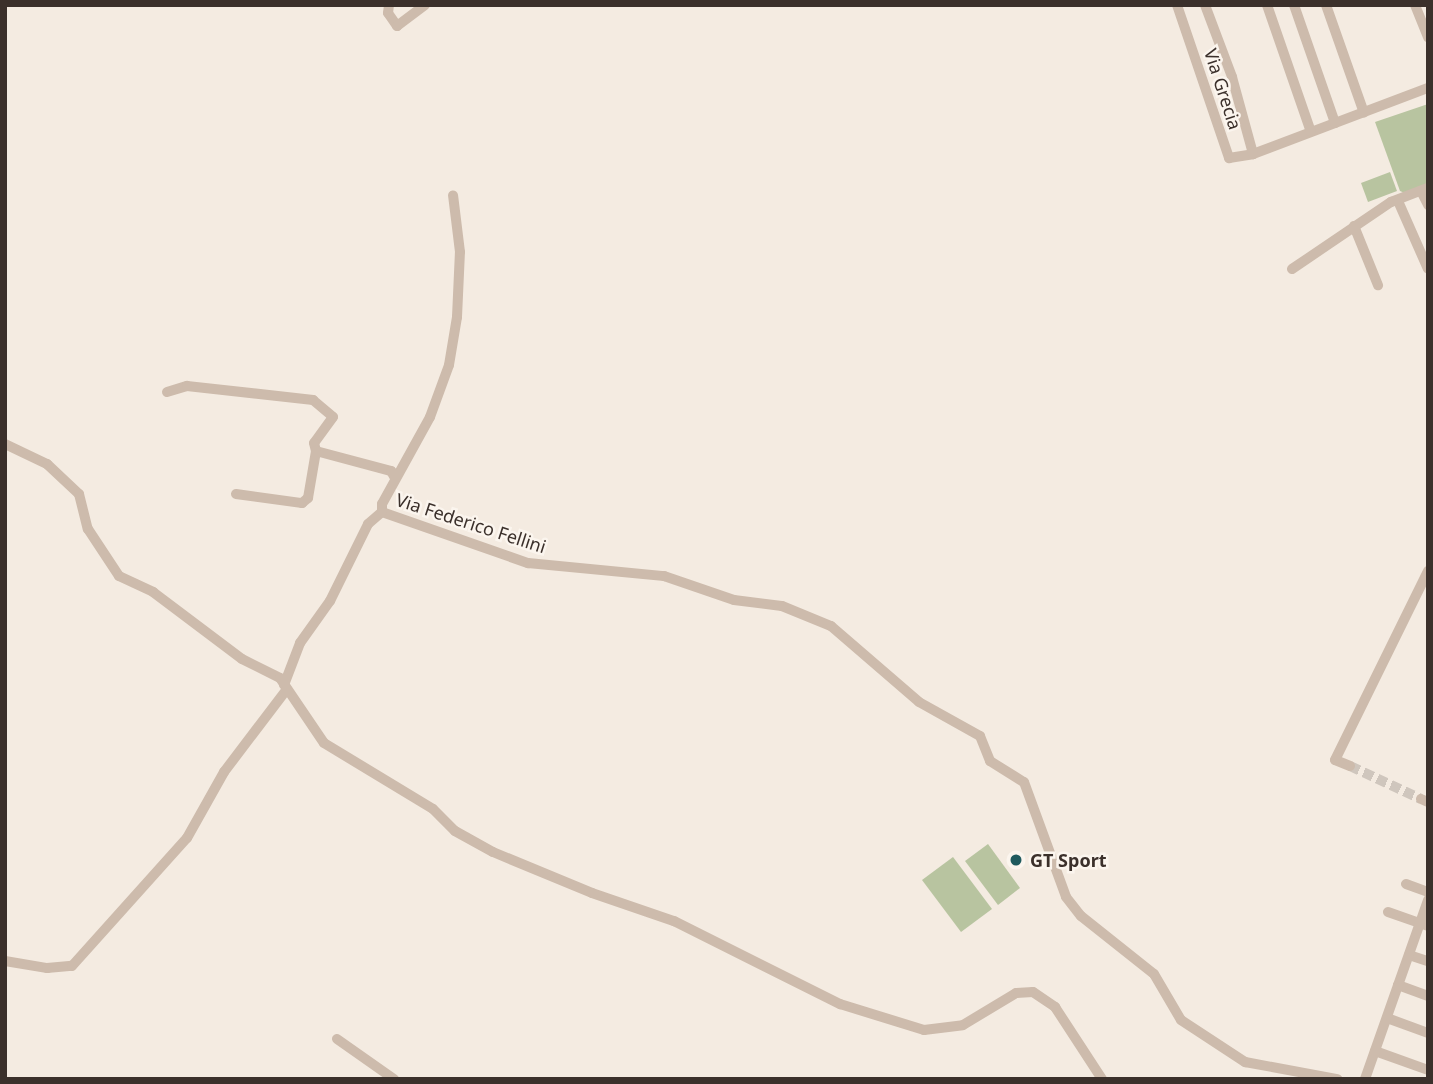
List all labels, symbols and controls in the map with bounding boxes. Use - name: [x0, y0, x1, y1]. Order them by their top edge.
- street label: Via Grecia: [1200, 46, 1246, 132]
- street label: Via Federico Fellini: [393, 489, 549, 557]
- place label: GT Sport: [1030, 849, 1106, 871]
- marker: GT Sport: [1008, 852, 1024, 868]

